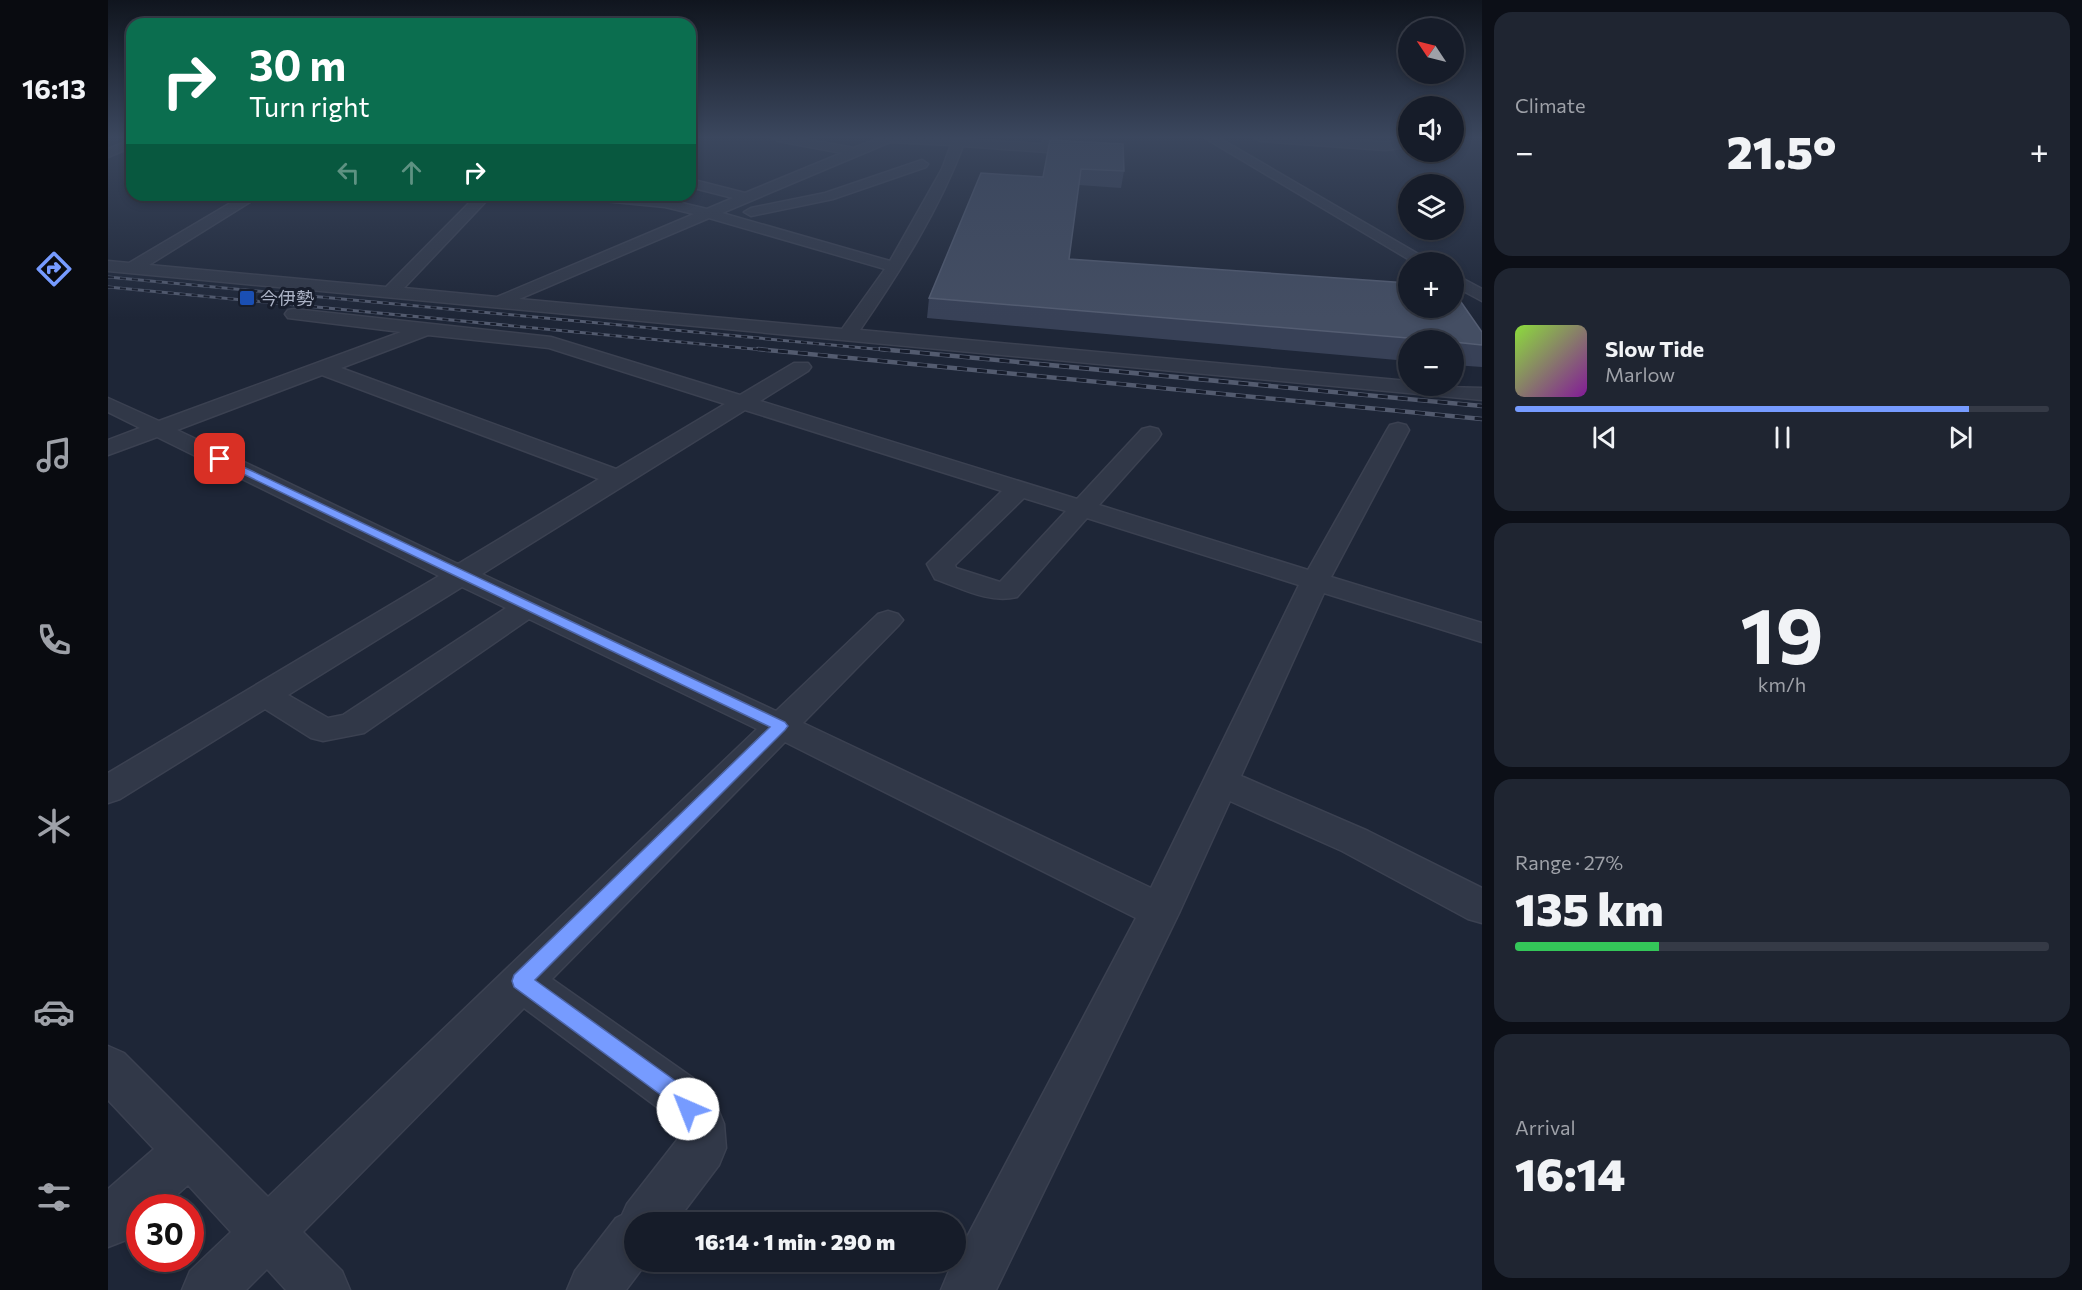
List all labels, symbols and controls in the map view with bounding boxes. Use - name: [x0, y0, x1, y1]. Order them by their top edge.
- north arrow: [1398, 18, 1464, 84]
- map controls: [1398, 18, 1464, 396]
- text: 30 m: [249, 38, 346, 90]
- icon: right: [150, 42, 228, 120]
- text: 16:13: [22, 72, 86, 105]
- text: Turn right: [249, 90, 369, 123]
- text: Climate: [1515, 93, 1585, 117]
- button: sound: [1398, 96, 1464, 162]
- text: 21.5°: [1727, 123, 1837, 178]
- text: −: [1515, 130, 1534, 171]
- text: +: [2030, 130, 2049, 171]
- icon: left: [332, 156, 365, 189]
- icon: ahead: [395, 156, 428, 189]
- icon: right: [458, 156, 491, 189]
- button: layers: [1398, 174, 1464, 240]
- icon: directions: [33, 248, 75, 290]
- button: +: [1398, 252, 1464, 318]
- place label: 今伊勢: [260, 287, 314, 309]
- marker: 今伊勢: [238, 289, 256, 307]
- button: −: [1398, 330, 1464, 396]
- text: Slow Tide: [1605, 335, 1704, 362]
- text: Marlow: [1605, 362, 1675, 386]
- icon: previous: [1588, 421, 1621, 454]
- icon: pause: [1766, 421, 1799, 454]
- icon: next: [1944, 421, 1977, 454]
- pin: [194, 433, 245, 484]
- icon: music: [33, 434, 75, 476]
- icon: arrive: [203, 442, 236, 475]
- text: 19: [1740, 585, 1824, 680]
- icon: phone: [33, 619, 75, 661]
- text: km/h: [1758, 672, 1806, 696]
- icon: climate: [33, 805, 75, 847]
- text: Range · 27%: [1515, 850, 1623, 874]
- text: 135 km: [1515, 880, 1663, 935]
- icon: car: [33, 991, 75, 1033]
- position arrow: [656, 1077, 720, 1141]
- text: Arrival: [1515, 1115, 1576, 1139]
- text: 16:14: [1515, 1145, 1626, 1200]
- icon: filters: [33, 1176, 75, 1218]
- speed limit sign: 30: [126, 1194, 204, 1272]
- text: 16:14 · 1 min · 290 m: [695, 1228, 895, 1255]

